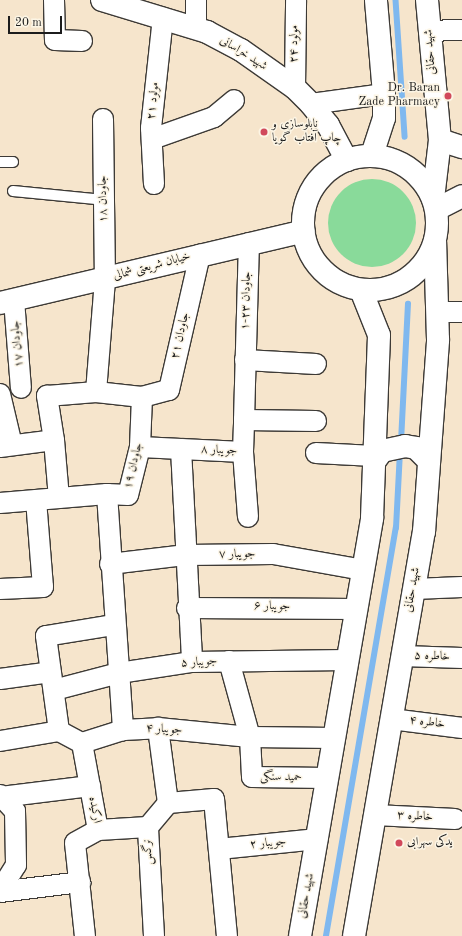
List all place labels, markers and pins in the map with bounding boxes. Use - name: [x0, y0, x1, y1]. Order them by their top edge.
- place label: Dr. Baran Zade Pharmacy: [359, 82, 440, 110]
- marker: Dr. Baran Zade Pharmacy: [443, 91, 453, 101]
- place label: نابلوسازی و چاپ آفتاب گویا: [272, 118, 341, 146]
- marker: نابلوسازی و چاپ آفتاب گویا: [259, 127, 269, 137]
- place label: یدکی سهرابی: [407, 836, 453, 850]
- marker: یدکی سهرابی: [394, 838, 404, 848]

